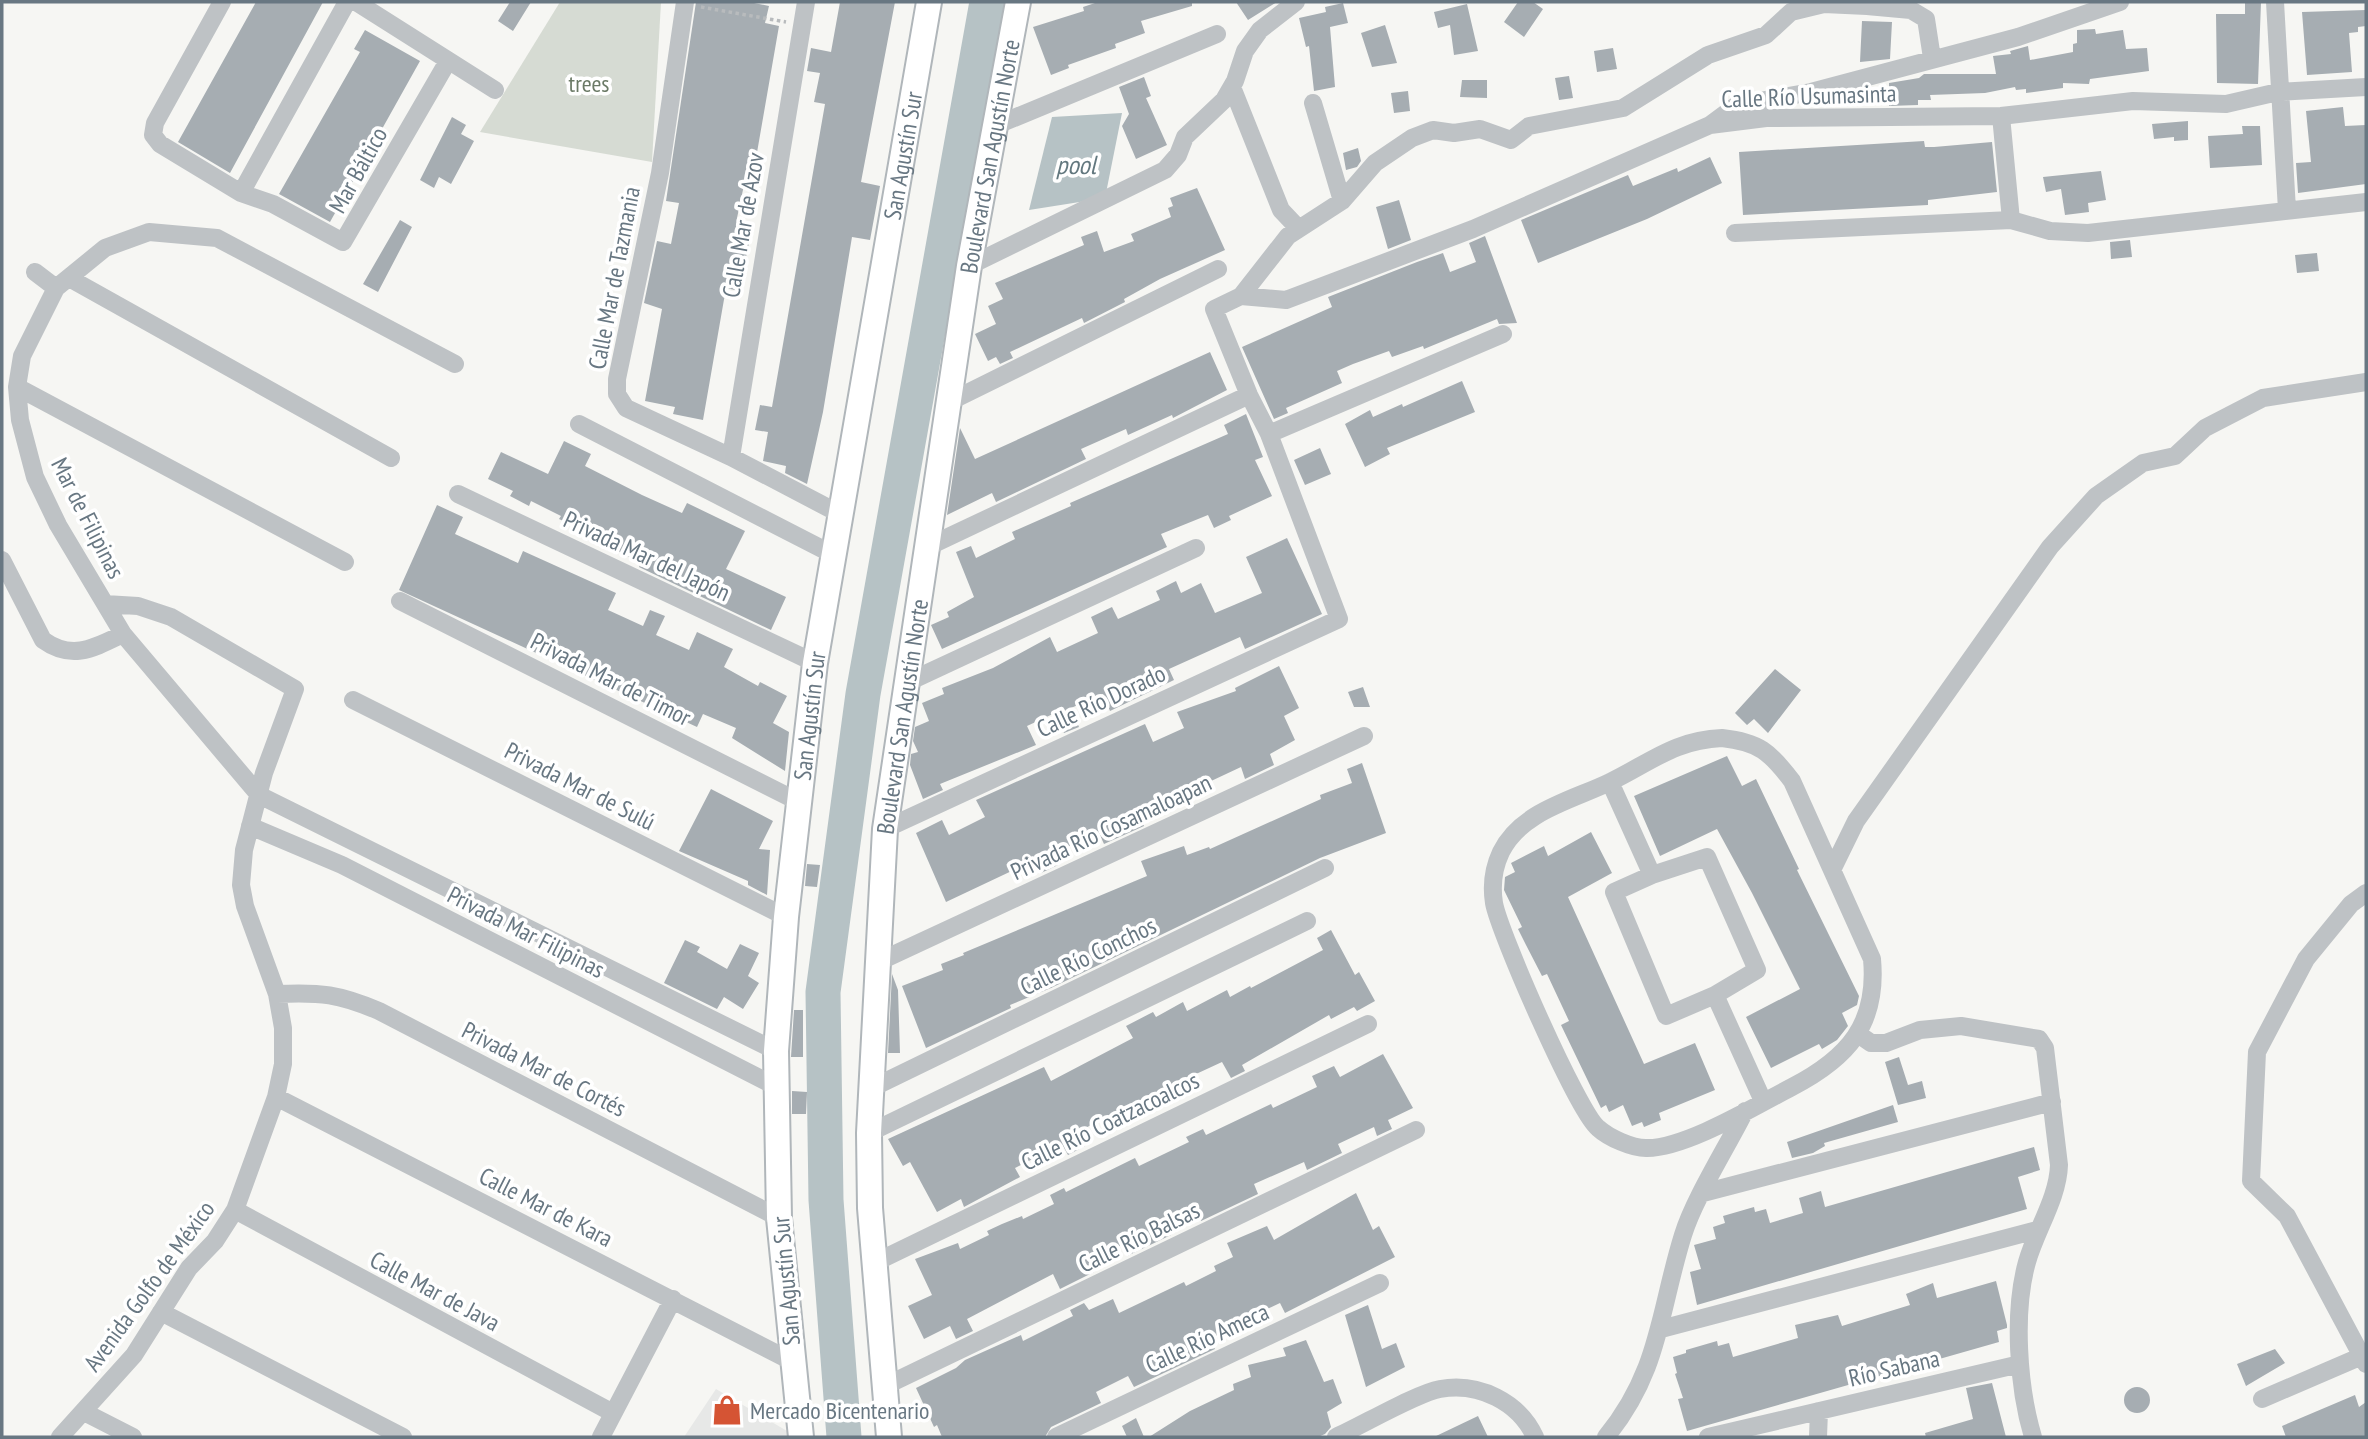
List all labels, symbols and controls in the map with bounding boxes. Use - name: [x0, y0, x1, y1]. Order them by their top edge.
- street label: Boulevard San Agustín Norte: [953, 37, 1026, 275]
- park label: trees: [569, 68, 609, 99]
- street label: Calle Río Usumasinta: [1721, 77, 1897, 115]
- street label: San Agustín Sur: [876, 89, 929, 222]
- street label: Mar Báltico: [322, 122, 394, 218]
- water label: pool: [1056, 148, 1099, 181]
- street label: Calle Mar de Azov: [715, 149, 771, 300]
- street label: Calle Mar de Tazmania: [581, 184, 647, 372]
- street label: Mar de Filipinas: [44, 452, 132, 584]
- street label: Privada Mar del Japón: [559, 504, 735, 608]
- street label: Boulevard San Agustín Norte: [869, 597, 935, 836]
- street label: Privada Mar de Timor: [526, 625, 697, 733]
- street label: San Agustín Sur: [786, 648, 832, 782]
- street label: Calle Río Dorado: [1032, 658, 1170, 744]
- street label: Privada Mar de Sulú: [500, 735, 660, 837]
- street label: Privada Río Cosamaloapan: [1006, 767, 1216, 887]
- street label: Privada Mar Filipinas: [442, 879, 610, 985]
- street label: Calle Río Conchos: [1015, 910, 1161, 1002]
- street label: Privada Mar de Cortés: [457, 1014, 631, 1124]
- street label: Calle Río Coatzacoalcos: [1016, 1065, 1204, 1177]
- street label: Calle Mar de Kara: [474, 1160, 618, 1254]
- street label: Calle Río Balsas: [1073, 1194, 1205, 1280]
- street label: Avenida Golfo de México: [77, 1195, 221, 1377]
- street label: San Agustín Sur: [765, 1215, 807, 1347]
- street label: Calle Mar de Java: [365, 1244, 505, 1338]
- street label: Calle Río Ameca: [1140, 1296, 1274, 1380]
- street label: Río Sabana: [1846, 1343, 1942, 1393]
- shop icon: Mercado Bicentenario: [710, 1393, 744, 1427]
- place label: Mercado Bicentenario: [750, 1395, 929, 1426]

